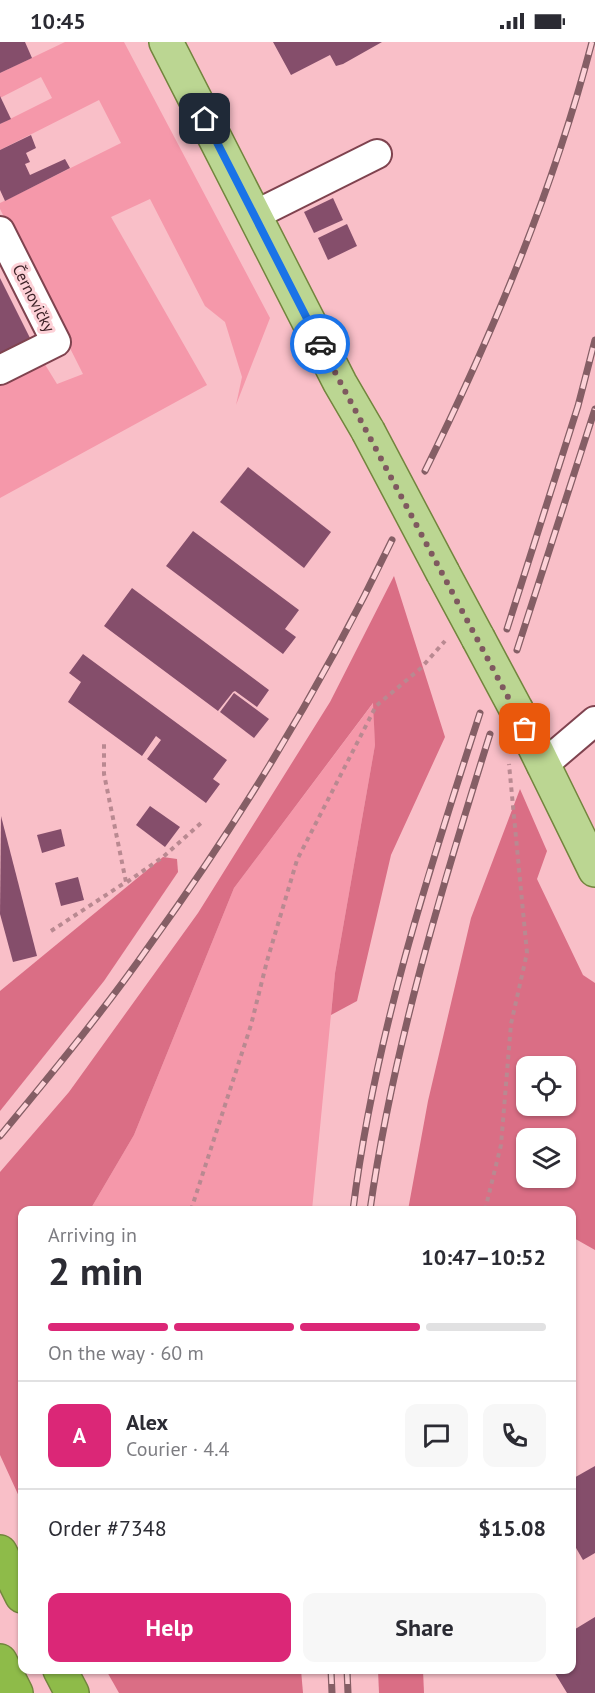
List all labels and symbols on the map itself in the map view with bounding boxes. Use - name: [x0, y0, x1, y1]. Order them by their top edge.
- pin: [179, 93, 230, 144]
- street label: Černovičky: [8, 261, 60, 336]
- courier: [290, 314, 350, 374]
- pin: [499, 703, 550, 754]

